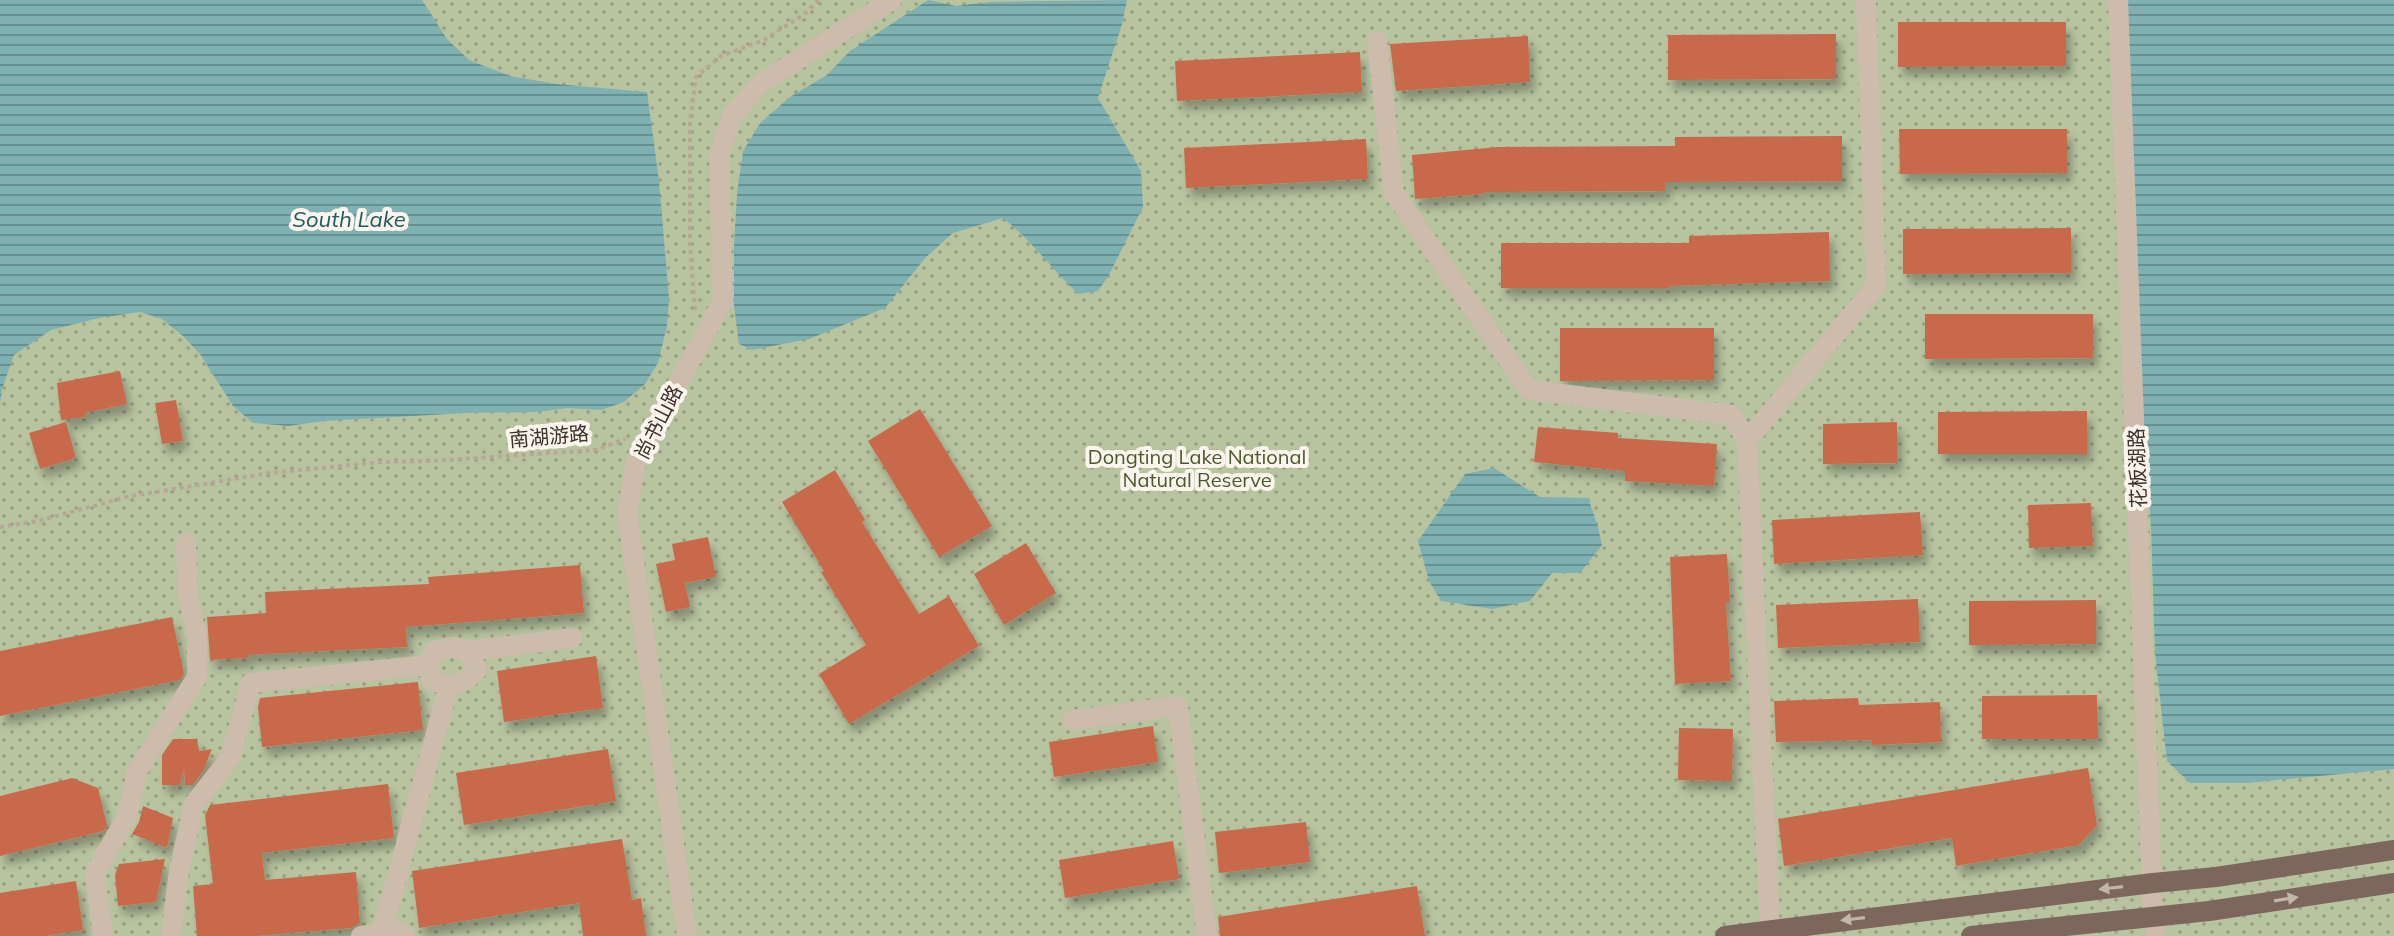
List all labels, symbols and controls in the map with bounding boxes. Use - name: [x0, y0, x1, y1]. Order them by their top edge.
- water label: South Lake: [292, 205, 406, 233]
- street label: 尚书山路: [629, 381, 687, 463]
- street label: 南湖游路: [508, 420, 590, 452]
- street label: 花板湖路: [2123, 428, 2151, 508]
- park label: Dongting Lake National Natural Reserve: [1088, 444, 1306, 492]
- one-way arrow: [2098, 882, 2123, 895]
- one-way arrow: [2274, 892, 2299, 905]
- one-way arrow: [1840, 913, 1865, 926]

